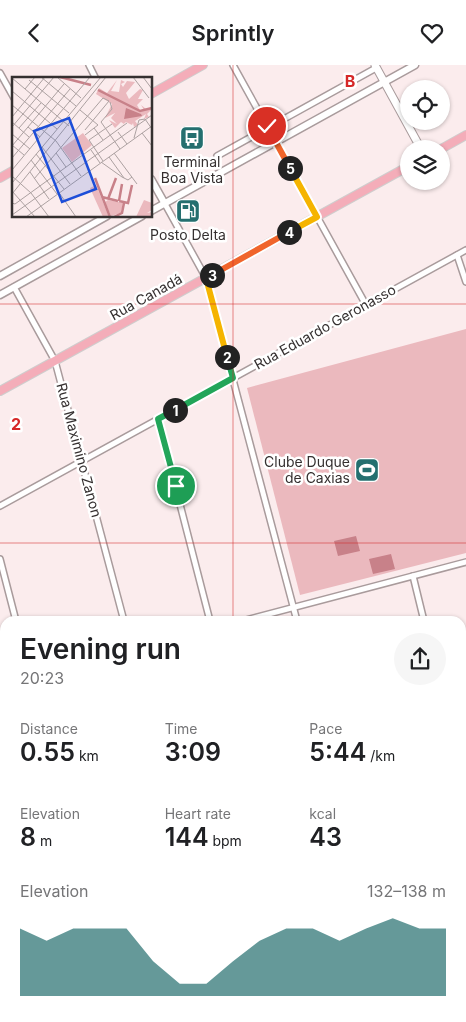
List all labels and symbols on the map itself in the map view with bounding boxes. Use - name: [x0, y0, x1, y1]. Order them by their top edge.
- text: B: [345, 71, 355, 91]
- inset map: [12, 77, 152, 217]
- pin: [246, 105, 288, 147]
- bus stop icon: Terminal Boa Vista: [179, 125, 205, 151]
- place label: Terminal Boa Vista: [161, 153, 223, 186]
- pin: 5: [278, 155, 302, 181]
- fuel station icon: Posto Delta: [175, 198, 201, 224]
- pin: 4: [276, 219, 302, 245]
- place label: Posto Delta: [150, 226, 226, 243]
- pin: 3: [200, 263, 224, 287]
- street label: Rua Canadá: [107, 270, 185, 323]
- street label: Rua Eduardo Geronasso: [251, 280, 399, 373]
- pin: 2: [214, 345, 240, 369]
- street label: Rua Maximino Zanon: [53, 381, 106, 519]
- pin: 1: [162, 397, 188, 423]
- text: 2: [11, 414, 21, 434]
- place label: Clube Duque de Caxias: [264, 453, 350, 486]
- sports icon: Clube Duque de Caxias: [354, 457, 380, 483]
- pin: [155, 465, 197, 507]

